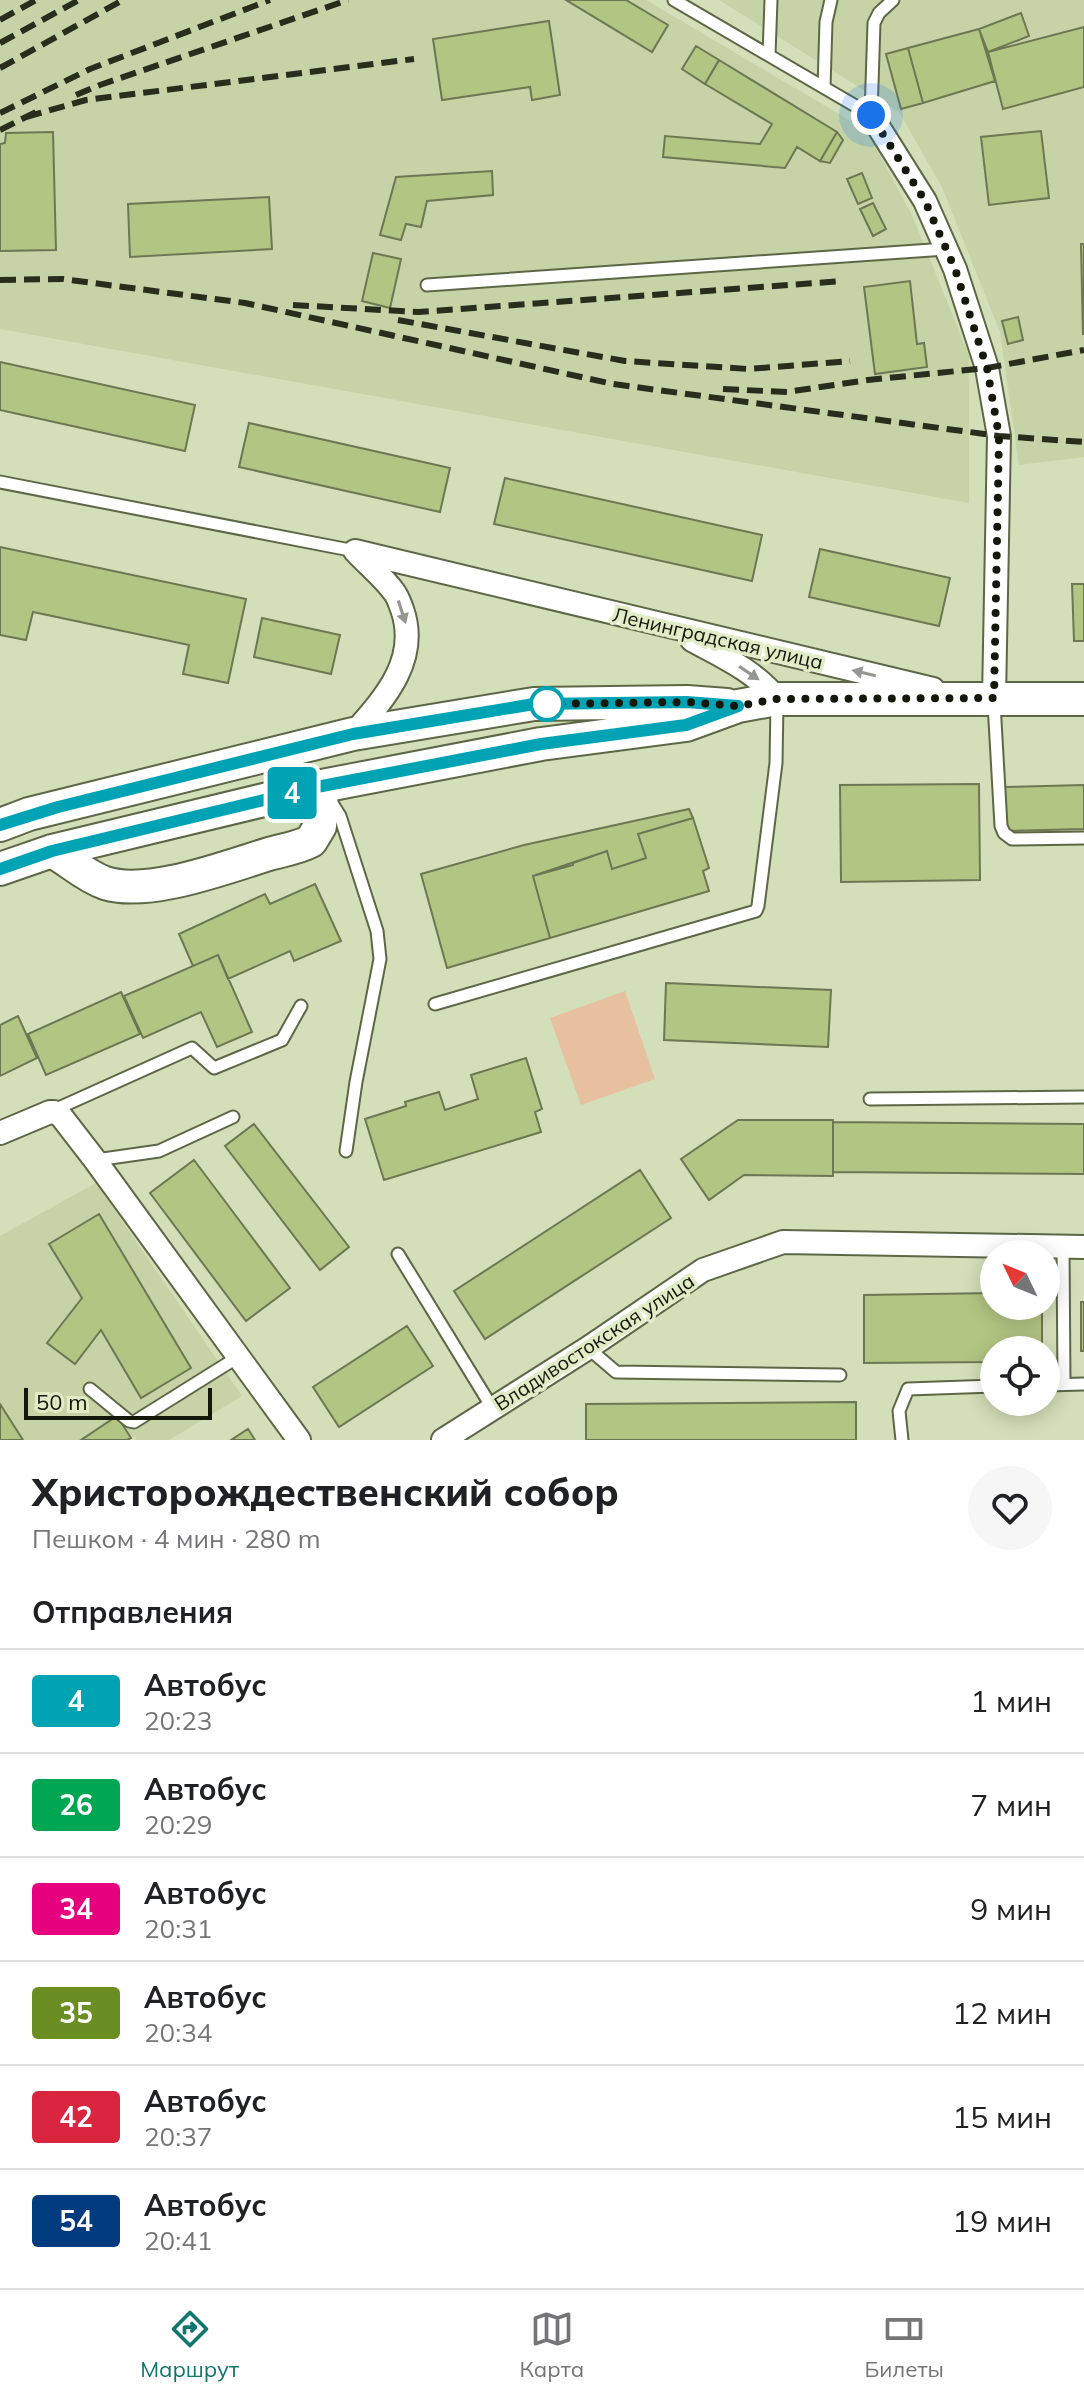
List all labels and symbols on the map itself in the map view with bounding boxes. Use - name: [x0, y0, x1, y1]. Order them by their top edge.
- your location: [851, 95, 891, 135]
- one-way arrow: [396, 600, 409, 624]
- street label: Ленинградская улица: [610, 602, 826, 674]
- one-way arrow: [738, 665, 759, 680]
- one-way arrow: [852, 666, 877, 679]
- unlabelled marker: [530, 687, 564, 721]
- line badge: 4: [266, 767, 318, 819]
- north arrow: [980, 1240, 1060, 1320]
- street label: Владивостокская улица: [489, 1268, 699, 1416]
- scale bar: [24, 1384, 212, 1420]

